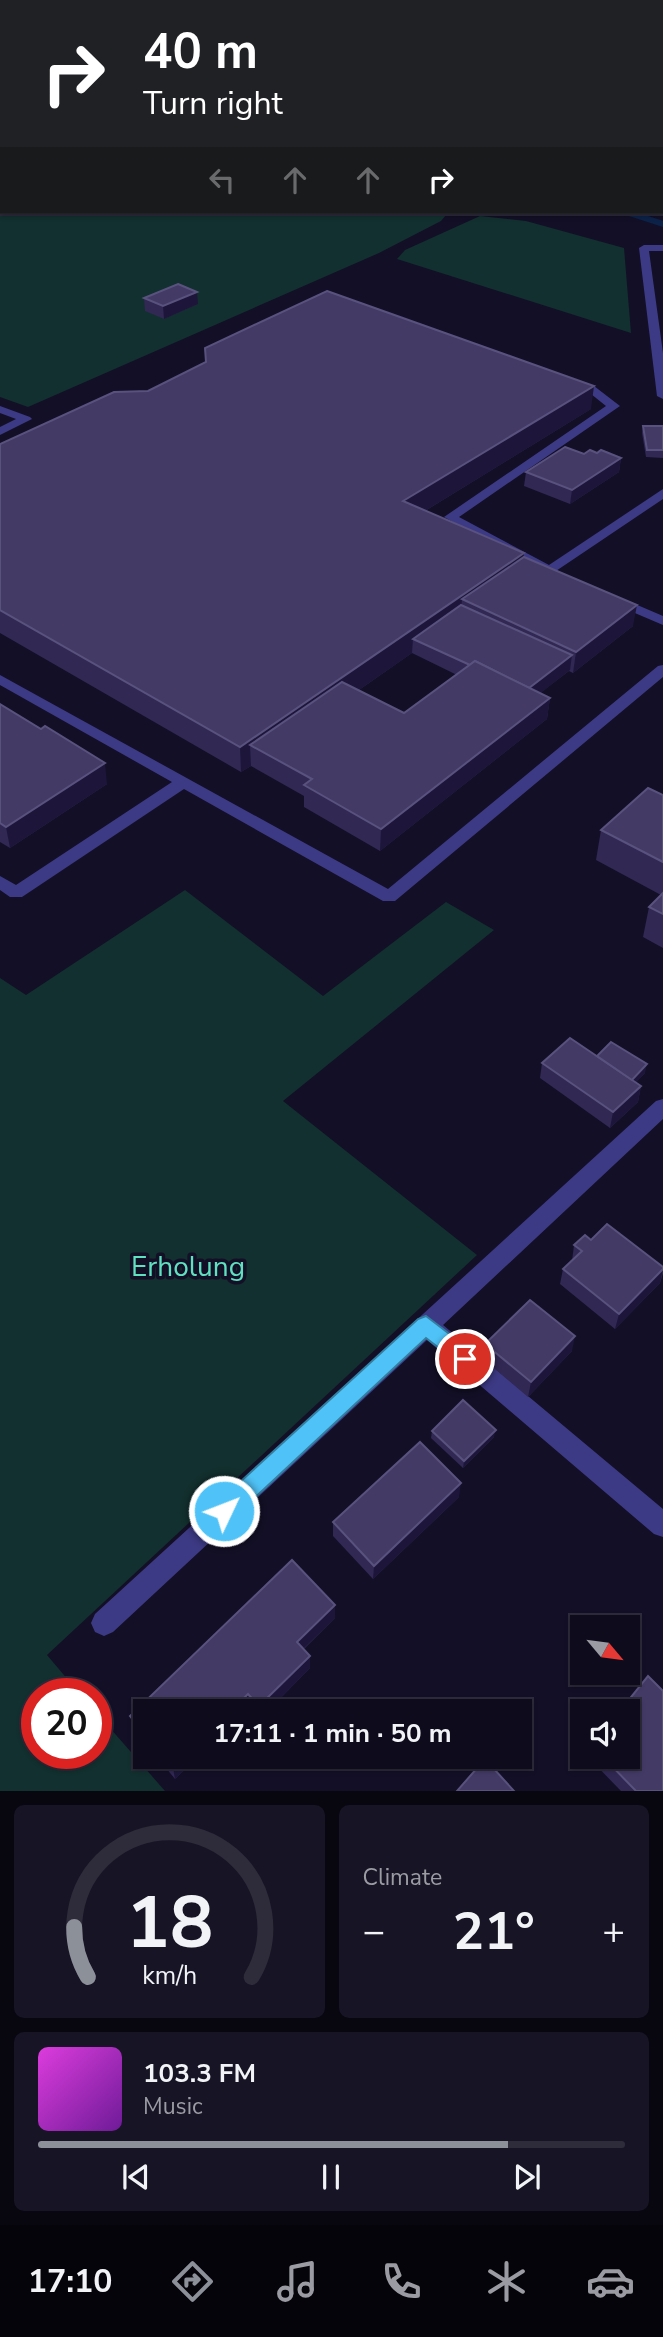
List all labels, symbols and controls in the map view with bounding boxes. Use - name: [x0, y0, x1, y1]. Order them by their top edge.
- text: 40 m: [143, 18, 258, 85]
- icon: right: [28, 28, 119, 119]
- text: Turn right: [143, 82, 283, 125]
- icon: left: [203, 161, 241, 199]
- icon: ahead: [276, 161, 314, 199]
- icon: ahead: [349, 161, 387, 199]
- icon: right: [422, 161, 460, 199]
- park label: Erholung: [131, 1248, 245, 1286]
- pin: [435, 1329, 495, 1389]
- icon: arrive: [446, 1340, 484, 1378]
- position arrow: [187, 1474, 261, 1548]
- north arrow: [570, 1615, 640, 1685]
- map controls: [570, 1615, 640, 1769]
- speed limit sign: 20: [21, 1678, 112, 1769]
- button: sound: [570, 1699, 640, 1769]
- text: 17:11 · 1 min · 50 m: [213, 1716, 452, 1751]
- text: Climate: [363, 1862, 442, 1893]
- text: 18: [126, 1874, 213, 1974]
- text: 21°: [453, 1896, 535, 1967]
- text: −: [363, 1906, 385, 1957]
- text: +: [602, 1906, 625, 1957]
- text: km/h: [142, 1959, 197, 1993]
- text: 103.3 FM: [143, 2056, 256, 2091]
- text: Music: [143, 2091, 203, 2122]
- icon: previous: [117, 2158, 155, 2196]
- icon: pause: [312, 2158, 350, 2196]
- icon: next: [508, 2158, 546, 2196]
- icon: directions: [168, 2257, 217, 2306]
- icon: music: [273, 2257, 322, 2306]
- icon: phone: [377, 2257, 426, 2306]
- icon: climate: [482, 2257, 531, 2306]
- icon: car: [586, 2257, 635, 2306]
- text: 17:10: [28, 2260, 113, 2303]

